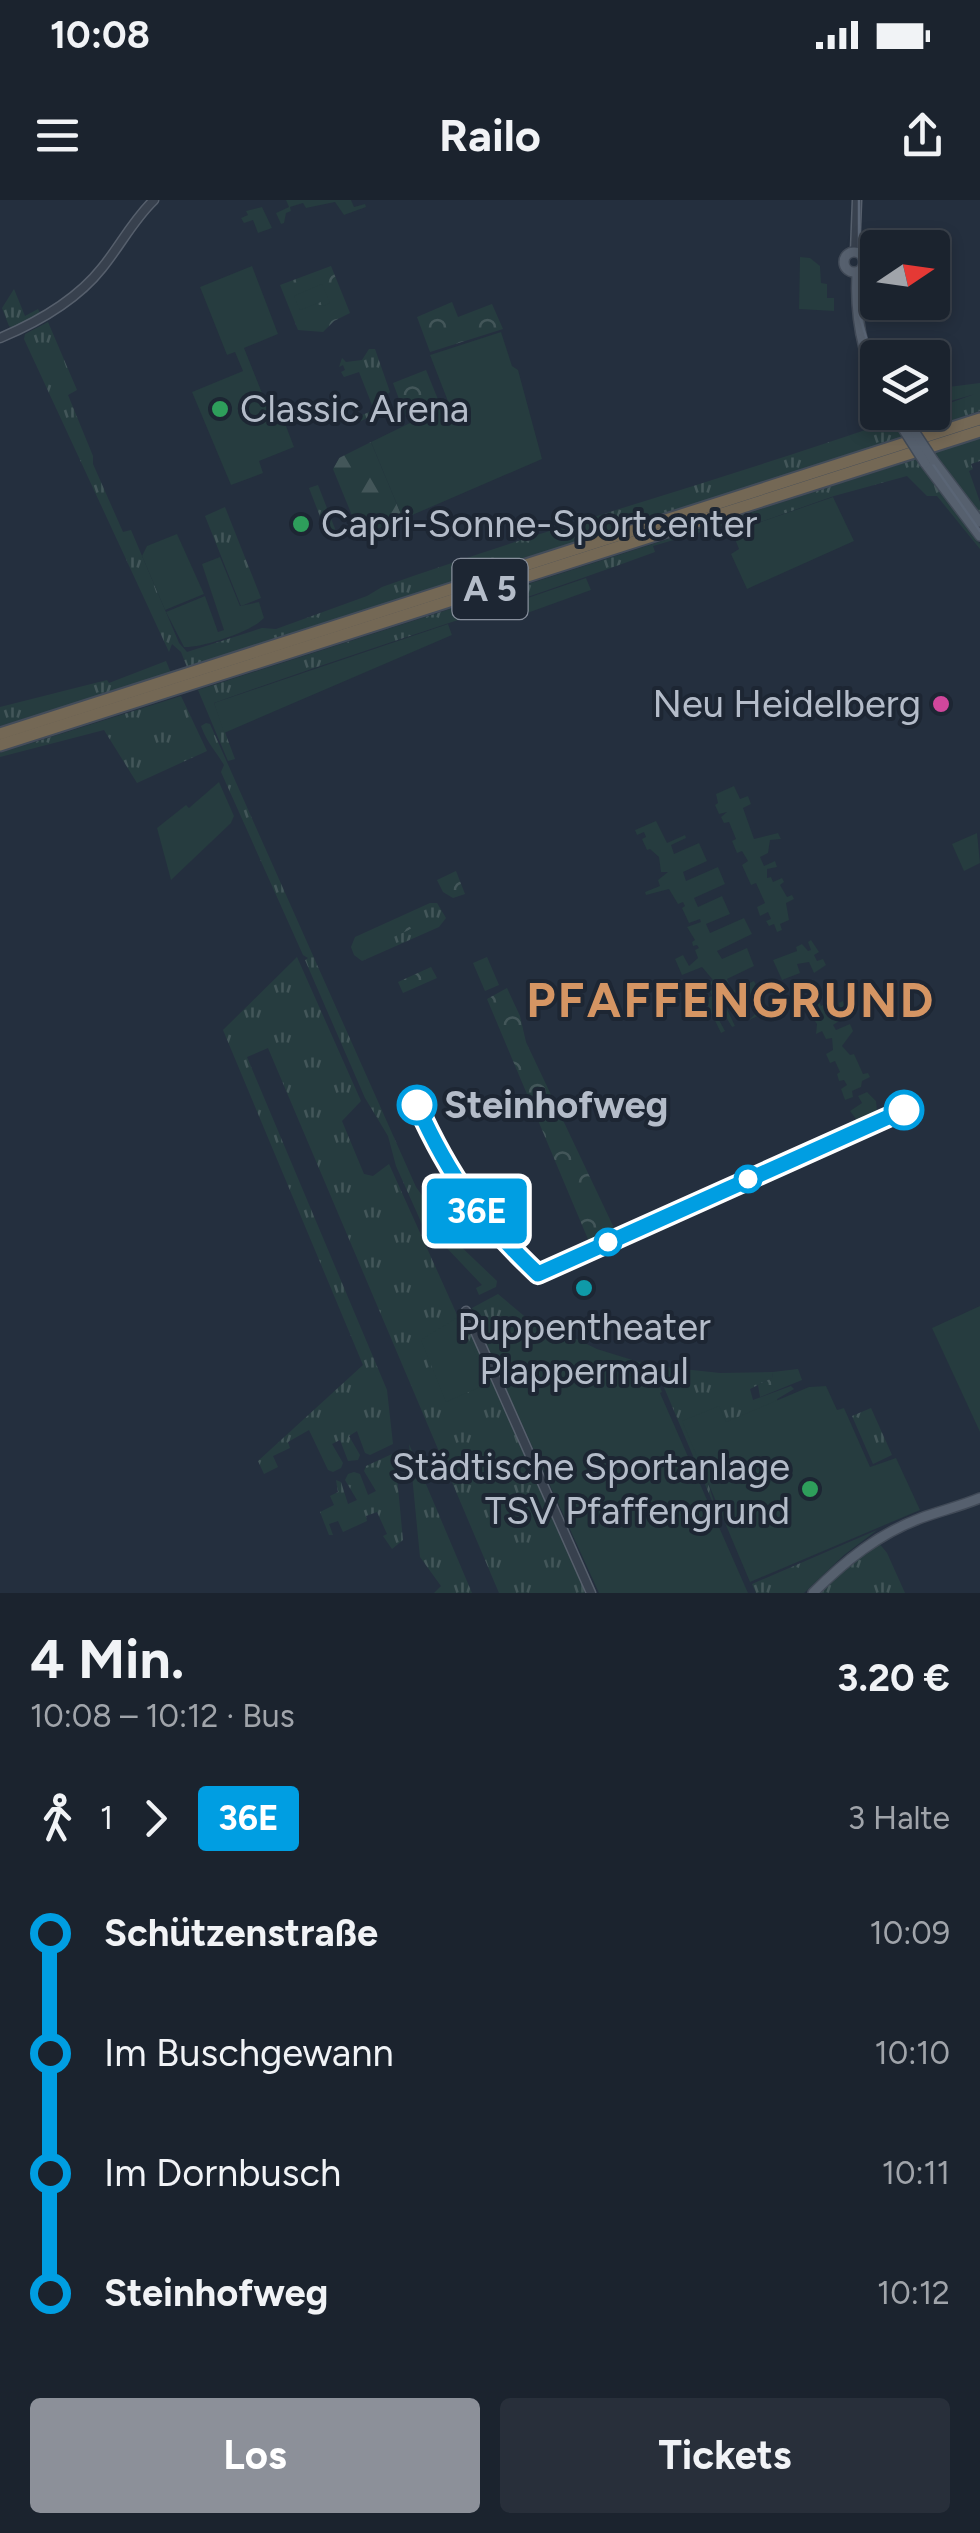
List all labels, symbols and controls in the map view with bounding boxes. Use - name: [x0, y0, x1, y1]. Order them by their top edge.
- text: 10:08: [50, 12, 150, 58]
- icon: menu: [30, 108, 85, 163]
- text: Railo: [439, 108, 541, 162]
- icon: share: [895, 108, 950, 163]
- north arrow: [860, 230, 950, 320]
- map controls: [860, 230, 950, 430]
- button: layers: [860, 340, 950, 430]
- place label: Classic Arena: [240, 386, 469, 432]
- marker: Classic Arena: [209, 398, 231, 420]
- place label: Capri-Sonne-Sportcenter: [321, 501, 758, 547]
- marker: Capri-Sonne-Sportcenter: [290, 513, 312, 535]
- road number: A 5: [452, 559, 528, 619]
- place label: Neu Heidelberg: [653, 681, 921, 727]
- marker: Neu Heidelberg: [930, 693, 952, 715]
- district label: PFAFFENGRUND: [526, 971, 936, 1029]
- place label: Steinhofweg: [444, 1082, 668, 1128]
- marker: Steinhofweg: [398, 1086, 436, 1124]
- unlabelled marker: [885, 1091, 923, 1129]
- unlabelled marker: [735, 1166, 761, 1192]
- line badge: 36E: [420, 1178, 534, 1244]
- text: 36E: [447, 1190, 507, 1232]
- unlabelled marker: [595, 1229, 621, 1255]
- marker: Puppentheater Plappermaul: [573, 1277, 595, 1299]
- place label: Puppentheater Plappermaul: [457, 1304, 711, 1394]
- place label: Städtische Sportanlage TSV Pfaffengrund: [392, 1444, 790, 1534]
- marker: Städtische Sportanlage TSV Pfaffengrund: [799, 1478, 821, 1500]
- text: 4 Min.: [30, 1626, 184, 1692]
- text: 3.20 €: [837, 1655, 950, 1701]
- text: 10:08 – 10:12 · Bus: [30, 1697, 295, 1735]
- icon: walk: [30, 1791, 85, 1846]
- icon: forward: [128, 1791, 183, 1846]
- text: 36E: [218, 1797, 279, 1839]
- text: 1: [100, 1799, 113, 1837]
- text: 3 Halte: [848, 1799, 950, 1837]
- text: Schützenstraße: [104, 1910, 378, 1956]
- text: 10:09: [870, 1914, 950, 1952]
- text: Im Buschgewann: [104, 2030, 394, 2076]
- text: 10:10: [874, 2034, 950, 2072]
- text: Im Dornbusch: [104, 2150, 341, 2196]
- text: 10:11: [882, 2154, 950, 2192]
- text: Steinhofweg: [104, 2270, 328, 2316]
- text: 10:12: [877, 2274, 950, 2312]
- button: Los: [30, 2398, 480, 2513]
- button: Tickets: [500, 2398, 950, 2513]

